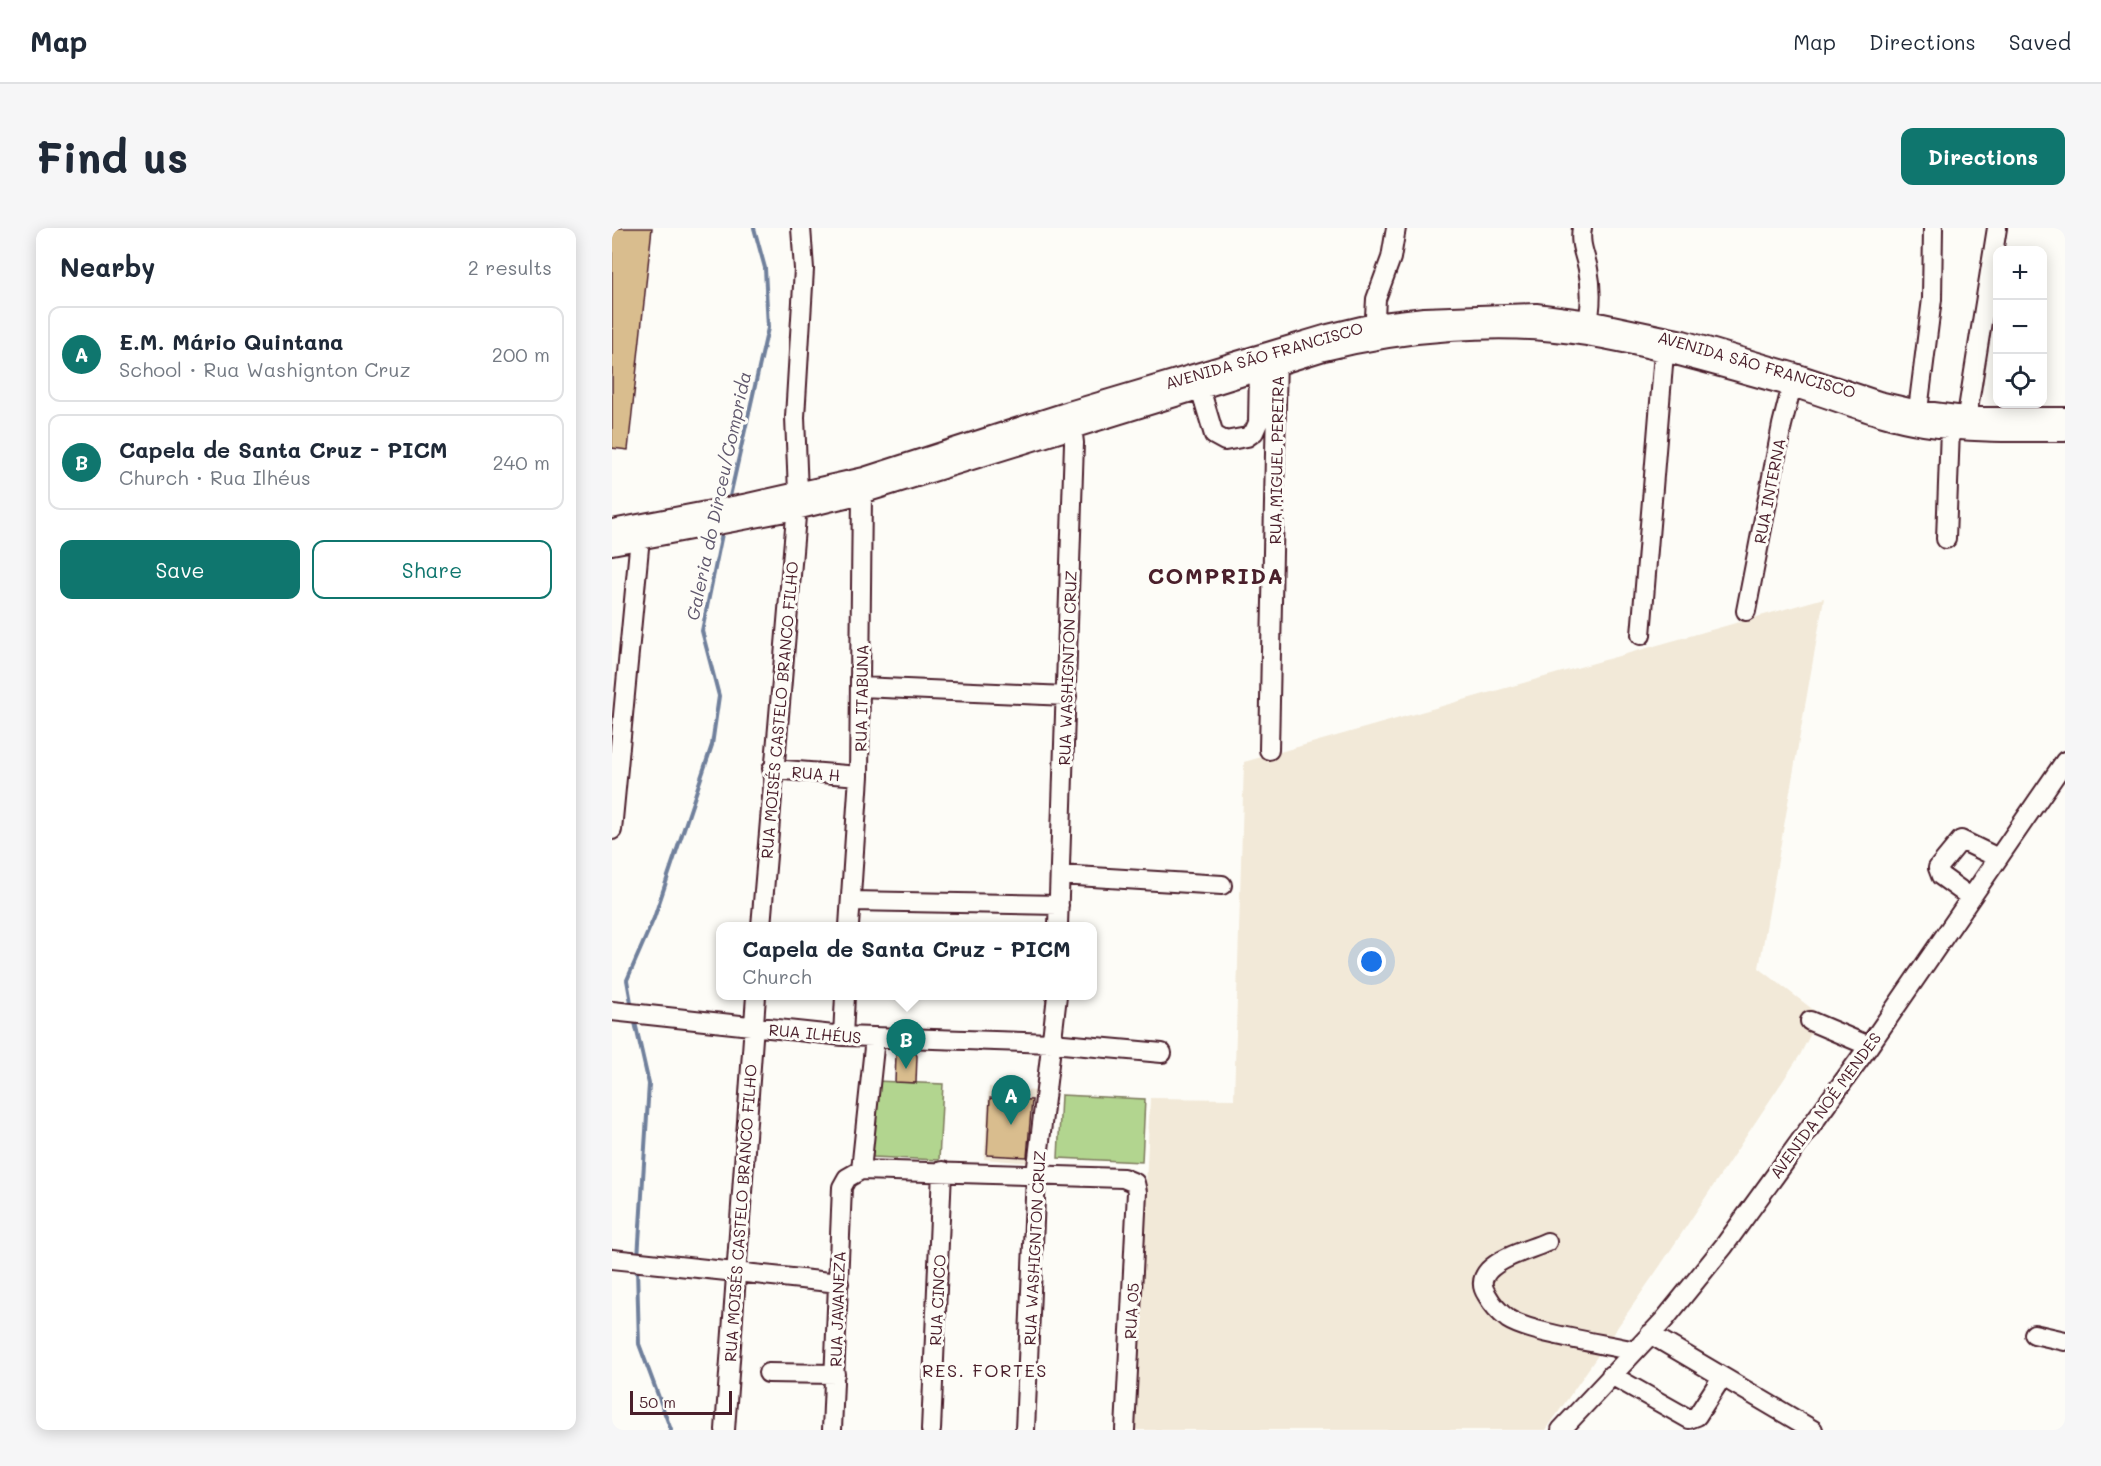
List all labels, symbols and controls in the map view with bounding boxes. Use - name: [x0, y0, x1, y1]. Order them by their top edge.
- text: Map: [30, 23, 87, 59]
- text: Map: [1793, 28, 1836, 55]
- text: Directions: [1869, 28, 1976, 55]
- text: Saved: [2009, 28, 2071, 55]
- button: Directions: [1901, 128, 2065, 185]
- text: Find us: [36, 129, 188, 184]
- map controls: [1993, 246, 2047, 408]
- button: +: [1993, 246, 2047, 300]
- text: Nearby: [60, 250, 155, 284]
- text: 2 results: [468, 254, 552, 280]
- button: −: [1993, 300, 2047, 354]
- street label: AVENIDA SÃO FRANCISCO: [1163, 317, 1365, 393]
- street label: AVENIDA SÃO FRANCISCO: [1656, 326, 1858, 402]
- text: E.M. Mário Quintana: [119, 327, 344, 356]
- text: A: [75, 341, 88, 367]
- text: 200 m: [492, 341, 550, 367]
- button: locate: [1993, 354, 2047, 408]
- text: School · Rua Washignton Cruz: [119, 356, 411, 382]
- water label: Galeria do Dirceu/Comprida: [680, 369, 756, 623]
- street label: RUA MIGUEL PEREIRA: [1264, 375, 1288, 545]
- text: Capela de Santa Cruz - PICM: [119, 435, 448, 464]
- street label: RUA INTERNA: [1748, 436, 1790, 546]
- text: B: [75, 449, 88, 475]
- text: 240 m: [492, 449, 550, 475]
- text: Church · Rua Ilhéus: [119, 464, 311, 490]
- button: Save: [60, 540, 300, 599]
- button: Share: [312, 540, 552, 599]
- street label: RUA MOISÉS CASTELO BRANCO FILHO: [756, 560, 802, 860]
- district label: COMPRIDA: [1148, 561, 1284, 590]
- street label: RUA WASHIGNTON CRUZ: [1053, 570, 1081, 766]
- street label: RUA ITABUNA: [850, 644, 872, 752]
- street label: RUA H: [791, 761, 841, 785]
- popup: [716, 922, 1097, 1000]
- text: Capela de Santa Cruz - PICM: [742, 934, 1071, 963]
- your location: [1357, 947, 1386, 976]
- text: Church: [742, 963, 812, 989]
- street label: RUA ILHÉUS: [768, 1018, 862, 1048]
- pin: B: [886, 1020, 926, 1069]
- street label: AVENIDA NOÉ MENDES: [1765, 1028, 1885, 1182]
- street label: RUA MOISÉS CASTELO BRANCO FILHO: [719, 1063, 761, 1363]
- pin: A: [992, 1076, 1030, 1125]
- street label: RUA WASHIGNTON CRUZ: [1018, 1150, 1050, 1346]
- street label: RUA JAVANEZA: [824, 1250, 850, 1368]
- street label: RUA CINCO: [924, 1254, 950, 1346]
- street label: RUA 05: [1119, 1282, 1143, 1340]
- district label: RES. FORTES: [922, 1358, 1048, 1382]
- scale bar: [630, 1388, 732, 1416]
- text: 50 m: [639, 1391, 676, 1412]

